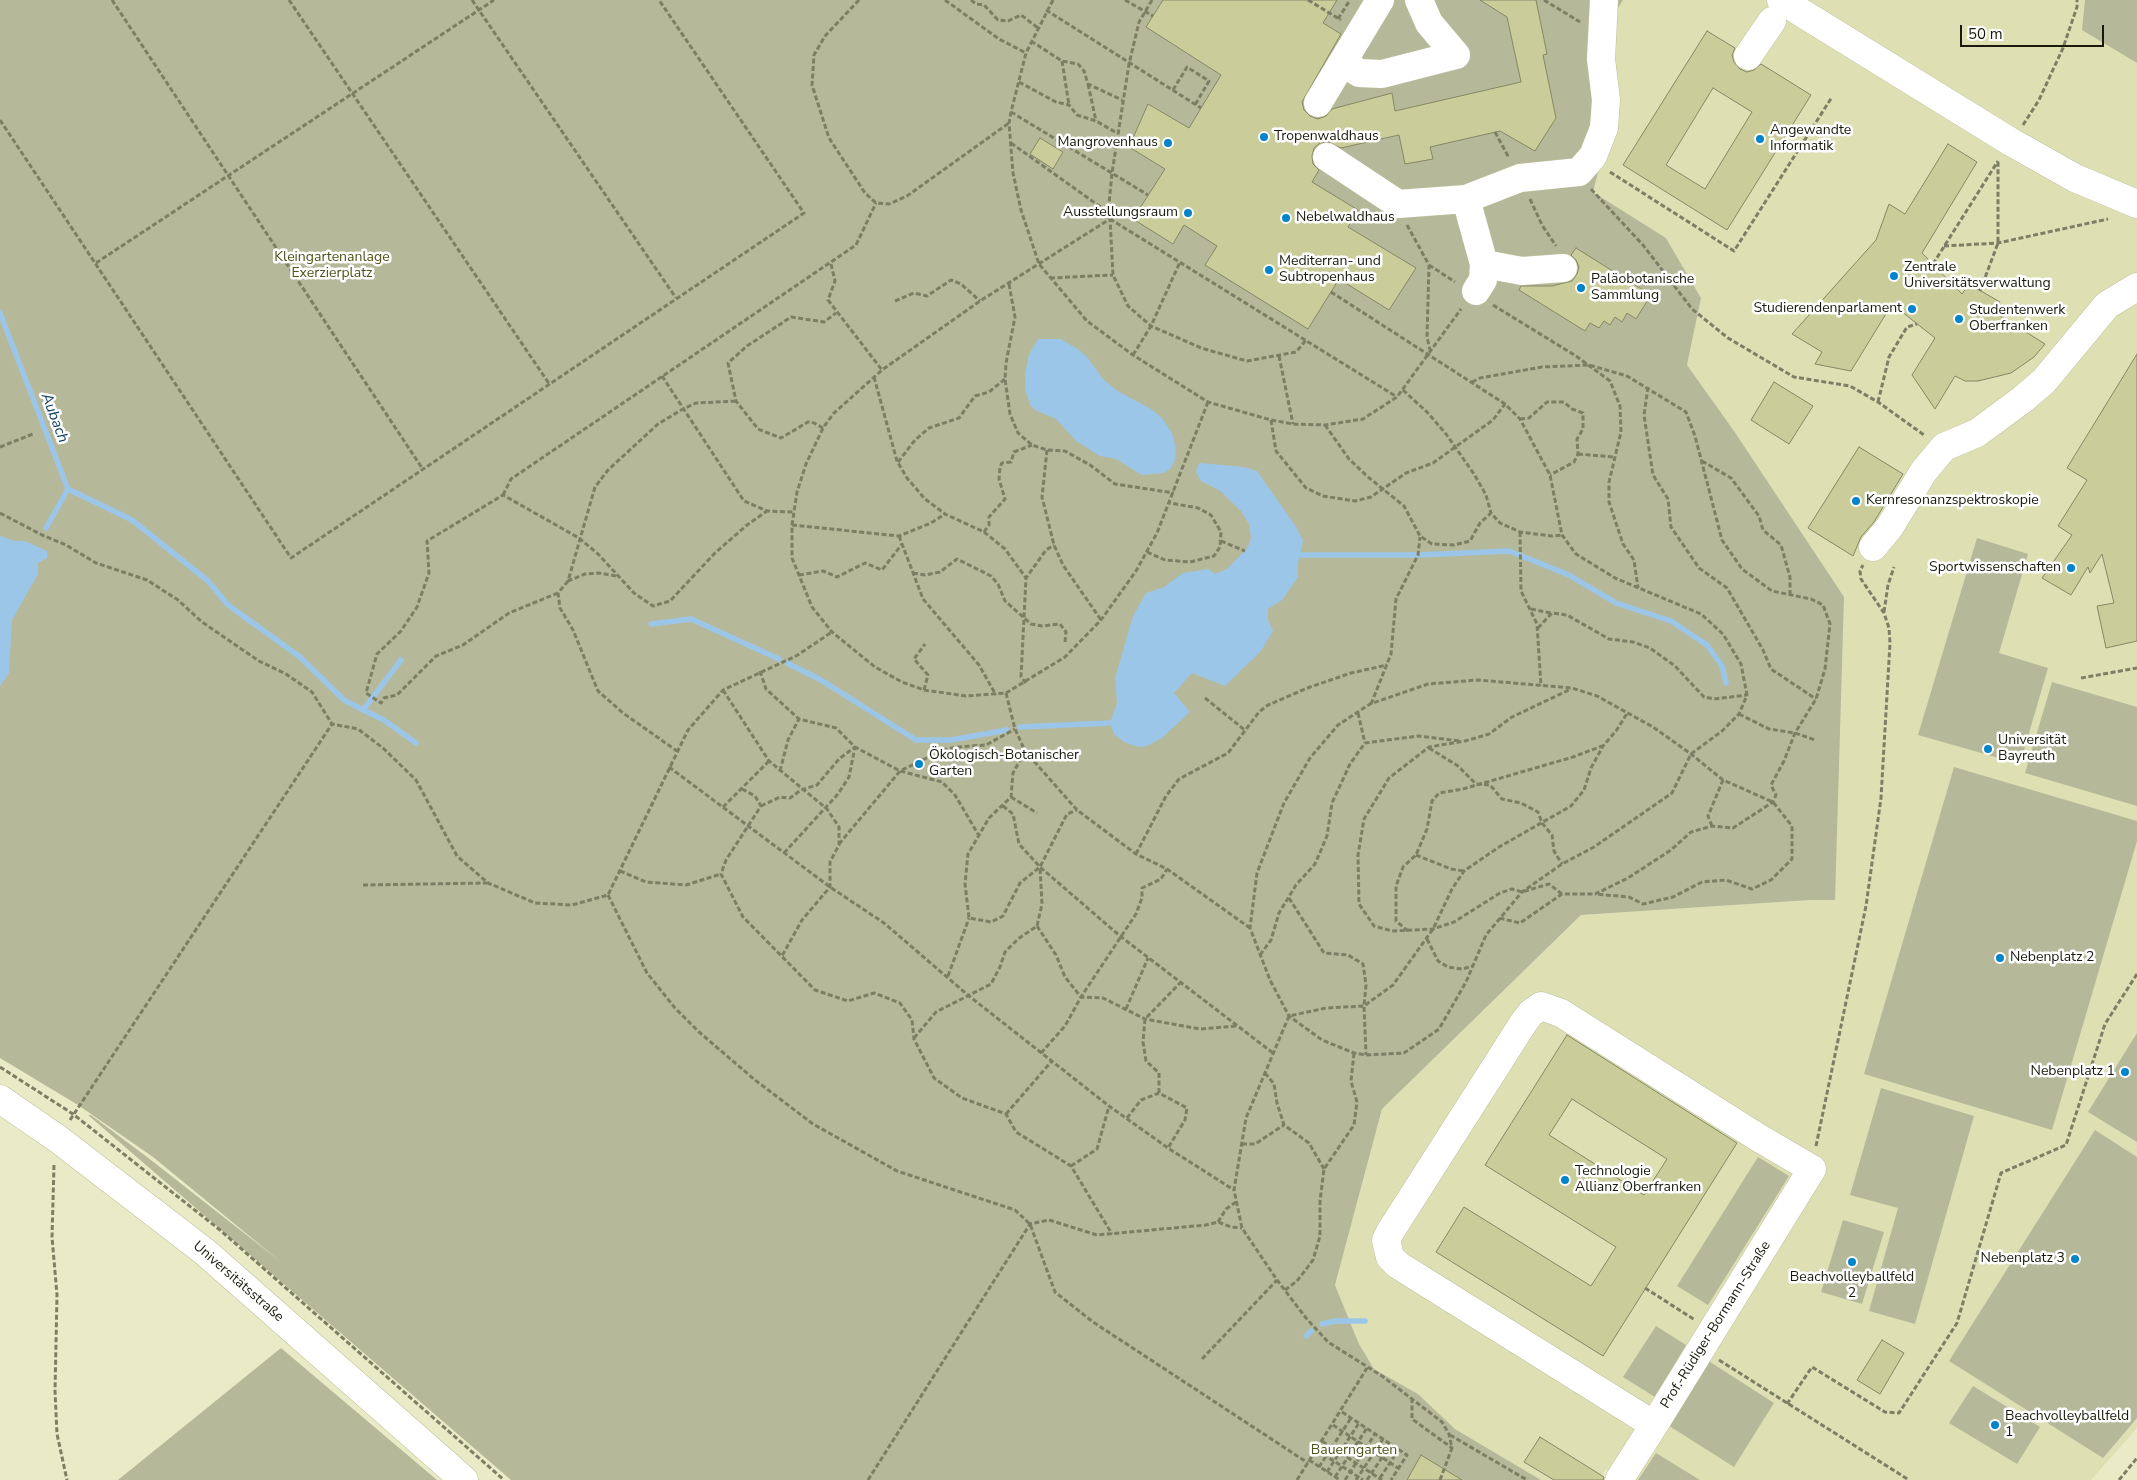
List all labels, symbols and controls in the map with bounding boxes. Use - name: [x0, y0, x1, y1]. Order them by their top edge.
- scale bar: [1962, 15, 2106, 47]
- text: 50 m: [1968, 24, 2003, 44]
- place label: Angewandte Informatik: [1770, 123, 1851, 156]
- place label: Tropenwaldhaus: [1274, 129, 1379, 145]
- marker: Tropenwaldhaus: [1258, 131, 1270, 143]
- marker: Angewandte Informatik: [1754, 133, 1766, 145]
- place label: Mangrovenhaus: [1057, 135, 1158, 151]
- marker: Mangrovenhaus: [1162, 137, 1174, 149]
- place label: Ausstellungsraum: [1063, 205, 1178, 221]
- marker: Ausstellungsraum: [1182, 207, 1194, 219]
- place label: Nebelwaldhaus: [1296, 210, 1395, 226]
- marker: Nebelwaldhaus: [1280, 212, 1292, 224]
- park label: Kleingartenanlage Exerzierplatz: [274, 250, 390, 282]
- place label: Mediterran- und Subtropenhaus: [1279, 254, 1381, 286]
- place label: Zentrale Universitätsverwaltung: [1904, 260, 2051, 292]
- marker: Mediterran- und Subtropenhaus: [1263, 264, 1275, 276]
- marker: Zentrale Universitätsverwaltung: [1888, 270, 1900, 282]
- place label: Paläobotanische Sammlung: [1591, 272, 1694, 304]
- marker: Paläobotanische Sammlung: [1575, 282, 1587, 294]
- place label: Studierendenparlament: [1753, 301, 1902, 317]
- marker: Studierendenparlament: [1906, 303, 1918, 315]
- place label: Studentenwerk Oberfranken: [1969, 303, 2065, 336]
- marker: Studentenwerk Oberfranken: [1953, 313, 1965, 325]
- water label: Aubach: [36, 391, 72, 445]
- place label: Kernresonanzspektroskopie: [1866, 493, 2039, 509]
- marker: Kernresonanzspektroskopie: [1850, 495, 1862, 507]
- place label: Sportwissenschaften: [1929, 560, 2061, 576]
- marker: Sportwissenschaften: [2065, 562, 2077, 574]
- place label: Universität Bayreuth: [1998, 733, 2066, 766]
- marker: Universität Bayreuth: [1982, 743, 1994, 755]
- place label: Ökologisch-Botanischer Garten: [929, 748, 1079, 780]
- marker: Ökologisch-Botanischer Garten: [913, 758, 925, 770]
- place label: Nebenplatz 2: [2010, 950, 2094, 966]
- marker: Nebenplatz 2: [1994, 952, 2006, 964]
- place label: Nebenplatz 1: [2031, 1064, 2115, 1080]
- marker: Nebenplatz 1: [2119, 1066, 2131, 1078]
- place label: Technologie Allianz Oberfranken: [1575, 1164, 1701, 1196]
- marker: Technologie Allianz Oberfranken: [1559, 1174, 1571, 1186]
- street label: Universitätsstraße: [189, 1238, 287, 1326]
- street label: Prof.-Rüdiger-Bormann-Straße: [1657, 1238, 1775, 1412]
- place label: Nebenplatz 3: [1981, 1251, 2065, 1267]
- marker: Nebenplatz 3: [2069, 1253, 2081, 1265]
- marker: Beachvolleyballfeld 2: [1846, 1256, 1858, 1268]
- place label: Beachvolleyballfeld 2: [1790, 1270, 1914, 1302]
- place label: Beachvolleyballfeld 1: [2005, 1409, 2129, 1441]
- marker: Beachvolleyballfeld 1: [1989, 1419, 2001, 1431]
- park label: Bauerngarten: [1311, 1443, 1397, 1459]

